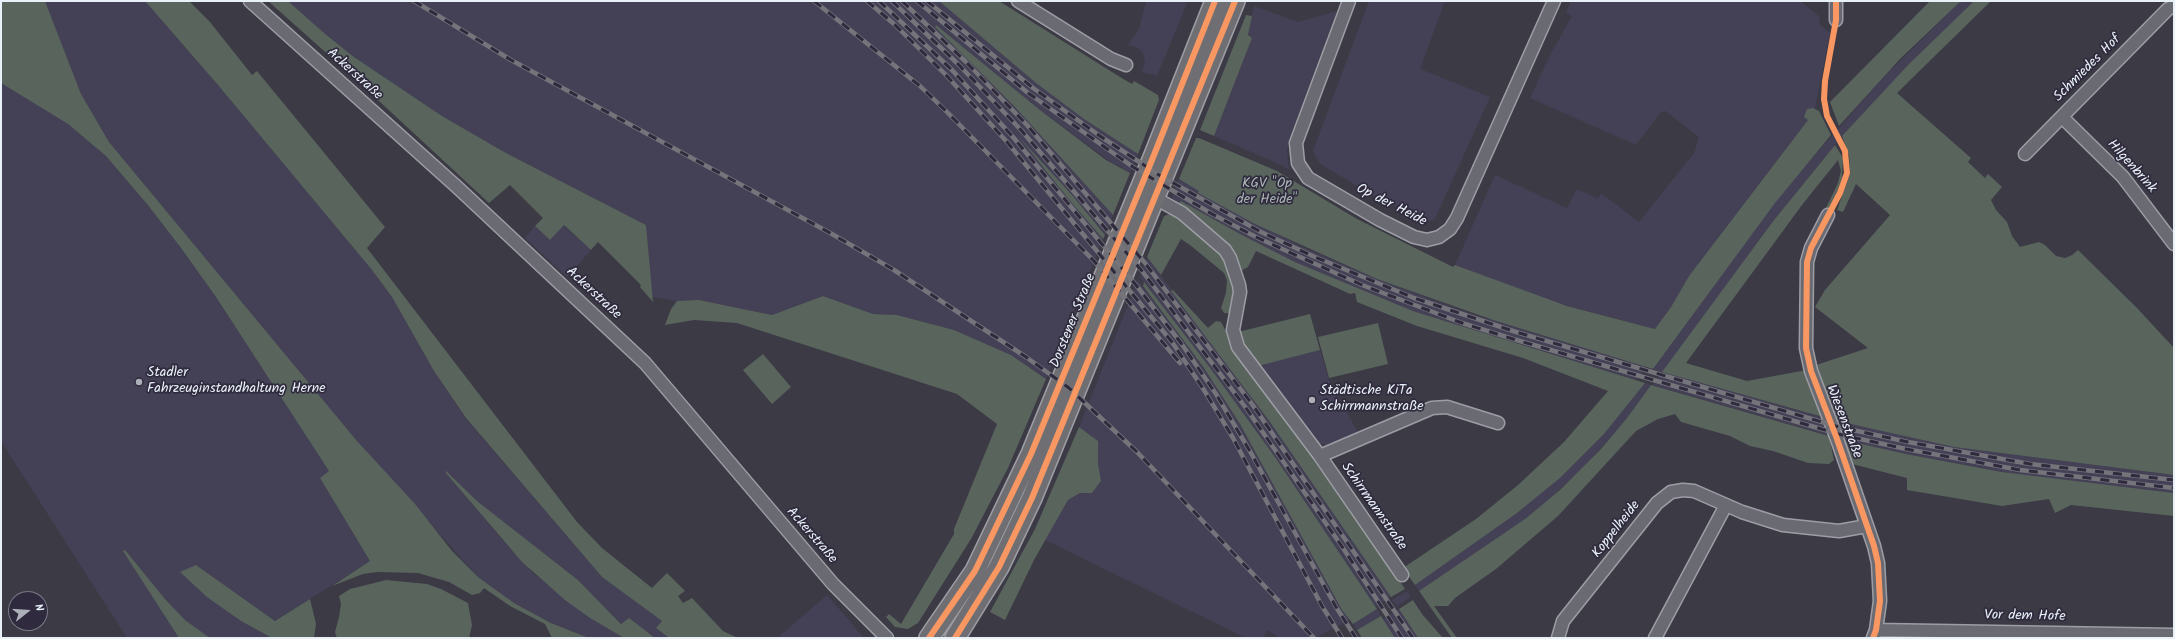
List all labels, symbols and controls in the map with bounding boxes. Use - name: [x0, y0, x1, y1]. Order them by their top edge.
- street label: Schmiedes Hof: [2051, 32, 2125, 106]
- street label: Ackerstraße: [323, 46, 385, 104]
- street label: Hilgenbrink: [2103, 137, 2159, 197]
- park label: KGV "Op der Heide": [1237, 177, 1297, 210]
- street label: Op der Heide: [1353, 181, 1429, 231]
- street label: Ackerstraße: [562, 264, 624, 324]
- street label: Dorstener Straße: [1047, 271, 1101, 371]
- place label: Stadler Fahrzeuginstandhaltung Herne: [147, 366, 326, 398]
- marker: Stadler Fahrzeuginstandhaltung Herne: [134, 377, 144, 387]
- street label: Wiesenstraße: [1821, 383, 1865, 461]
- place label: Städtische KiTa Schirrmannstraße: [1320, 384, 1423, 416]
- marker: Städtische KiTa Schirrmannstraße: [1307, 395, 1317, 405]
- street label: Schirrmannstraße: [1336, 460, 1410, 554]
- street label: Koppelheide: [1589, 498, 1645, 562]
- street label: Ackerstraße: [782, 504, 840, 568]
- north arrow: [8, 591, 48, 631]
- text: N: [29, 602, 48, 614]
- street label: Vor dem Hofe: [1984, 608, 2066, 626]

